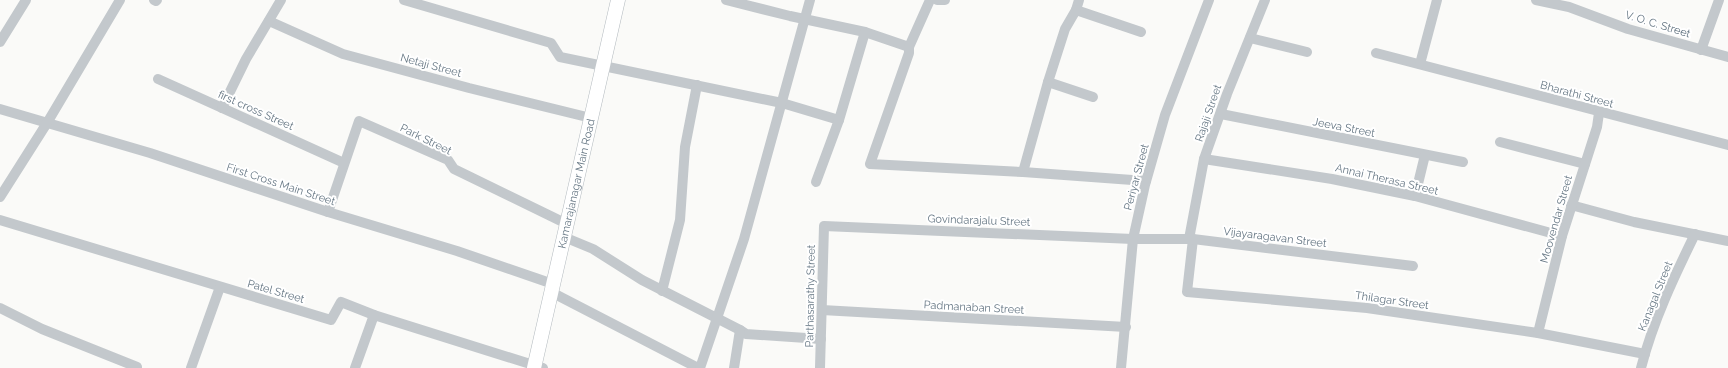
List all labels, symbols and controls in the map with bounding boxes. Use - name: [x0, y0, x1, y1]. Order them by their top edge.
- street label: V. O. C. Street: [1624, 8, 1692, 41]
- street label: Netaji Street: [399, 51, 463, 80]
- street label: Bharathi Street: [1539, 78, 1615, 111]
- street label: Rajaji Street: [1193, 83, 1224, 144]
- street label: first cross Street: [216, 88, 296, 133]
- street label: Jeeva Street: [1312, 115, 1376, 140]
- street label: Kamarajanagar Main Road: [555, 118, 598, 250]
- street label: Park Street: [398, 121, 454, 158]
- street label: Periyar Street: [1121, 142, 1152, 212]
- street label: First Cross Main Street: [225, 161, 337, 208]
- street label: Annai Therasa Street: [1334, 161, 1440, 198]
- street label: Moovendar Street: [1538, 173, 1575, 265]
- street label: Govindarajalu Street: [927, 212, 1031, 229]
- street label: Vijayaragavan Street: [1223, 225, 1328, 250]
- street label: Parthasarathy Street: [803, 244, 818, 347]
- street label: Kanagal Street: [1636, 259, 1676, 333]
- street label: Patel Street: [246, 277, 306, 306]
- street label: Thilagar Street: [1354, 289, 1430, 312]
- street label: Padmanaban Street: [923, 298, 1025, 317]

